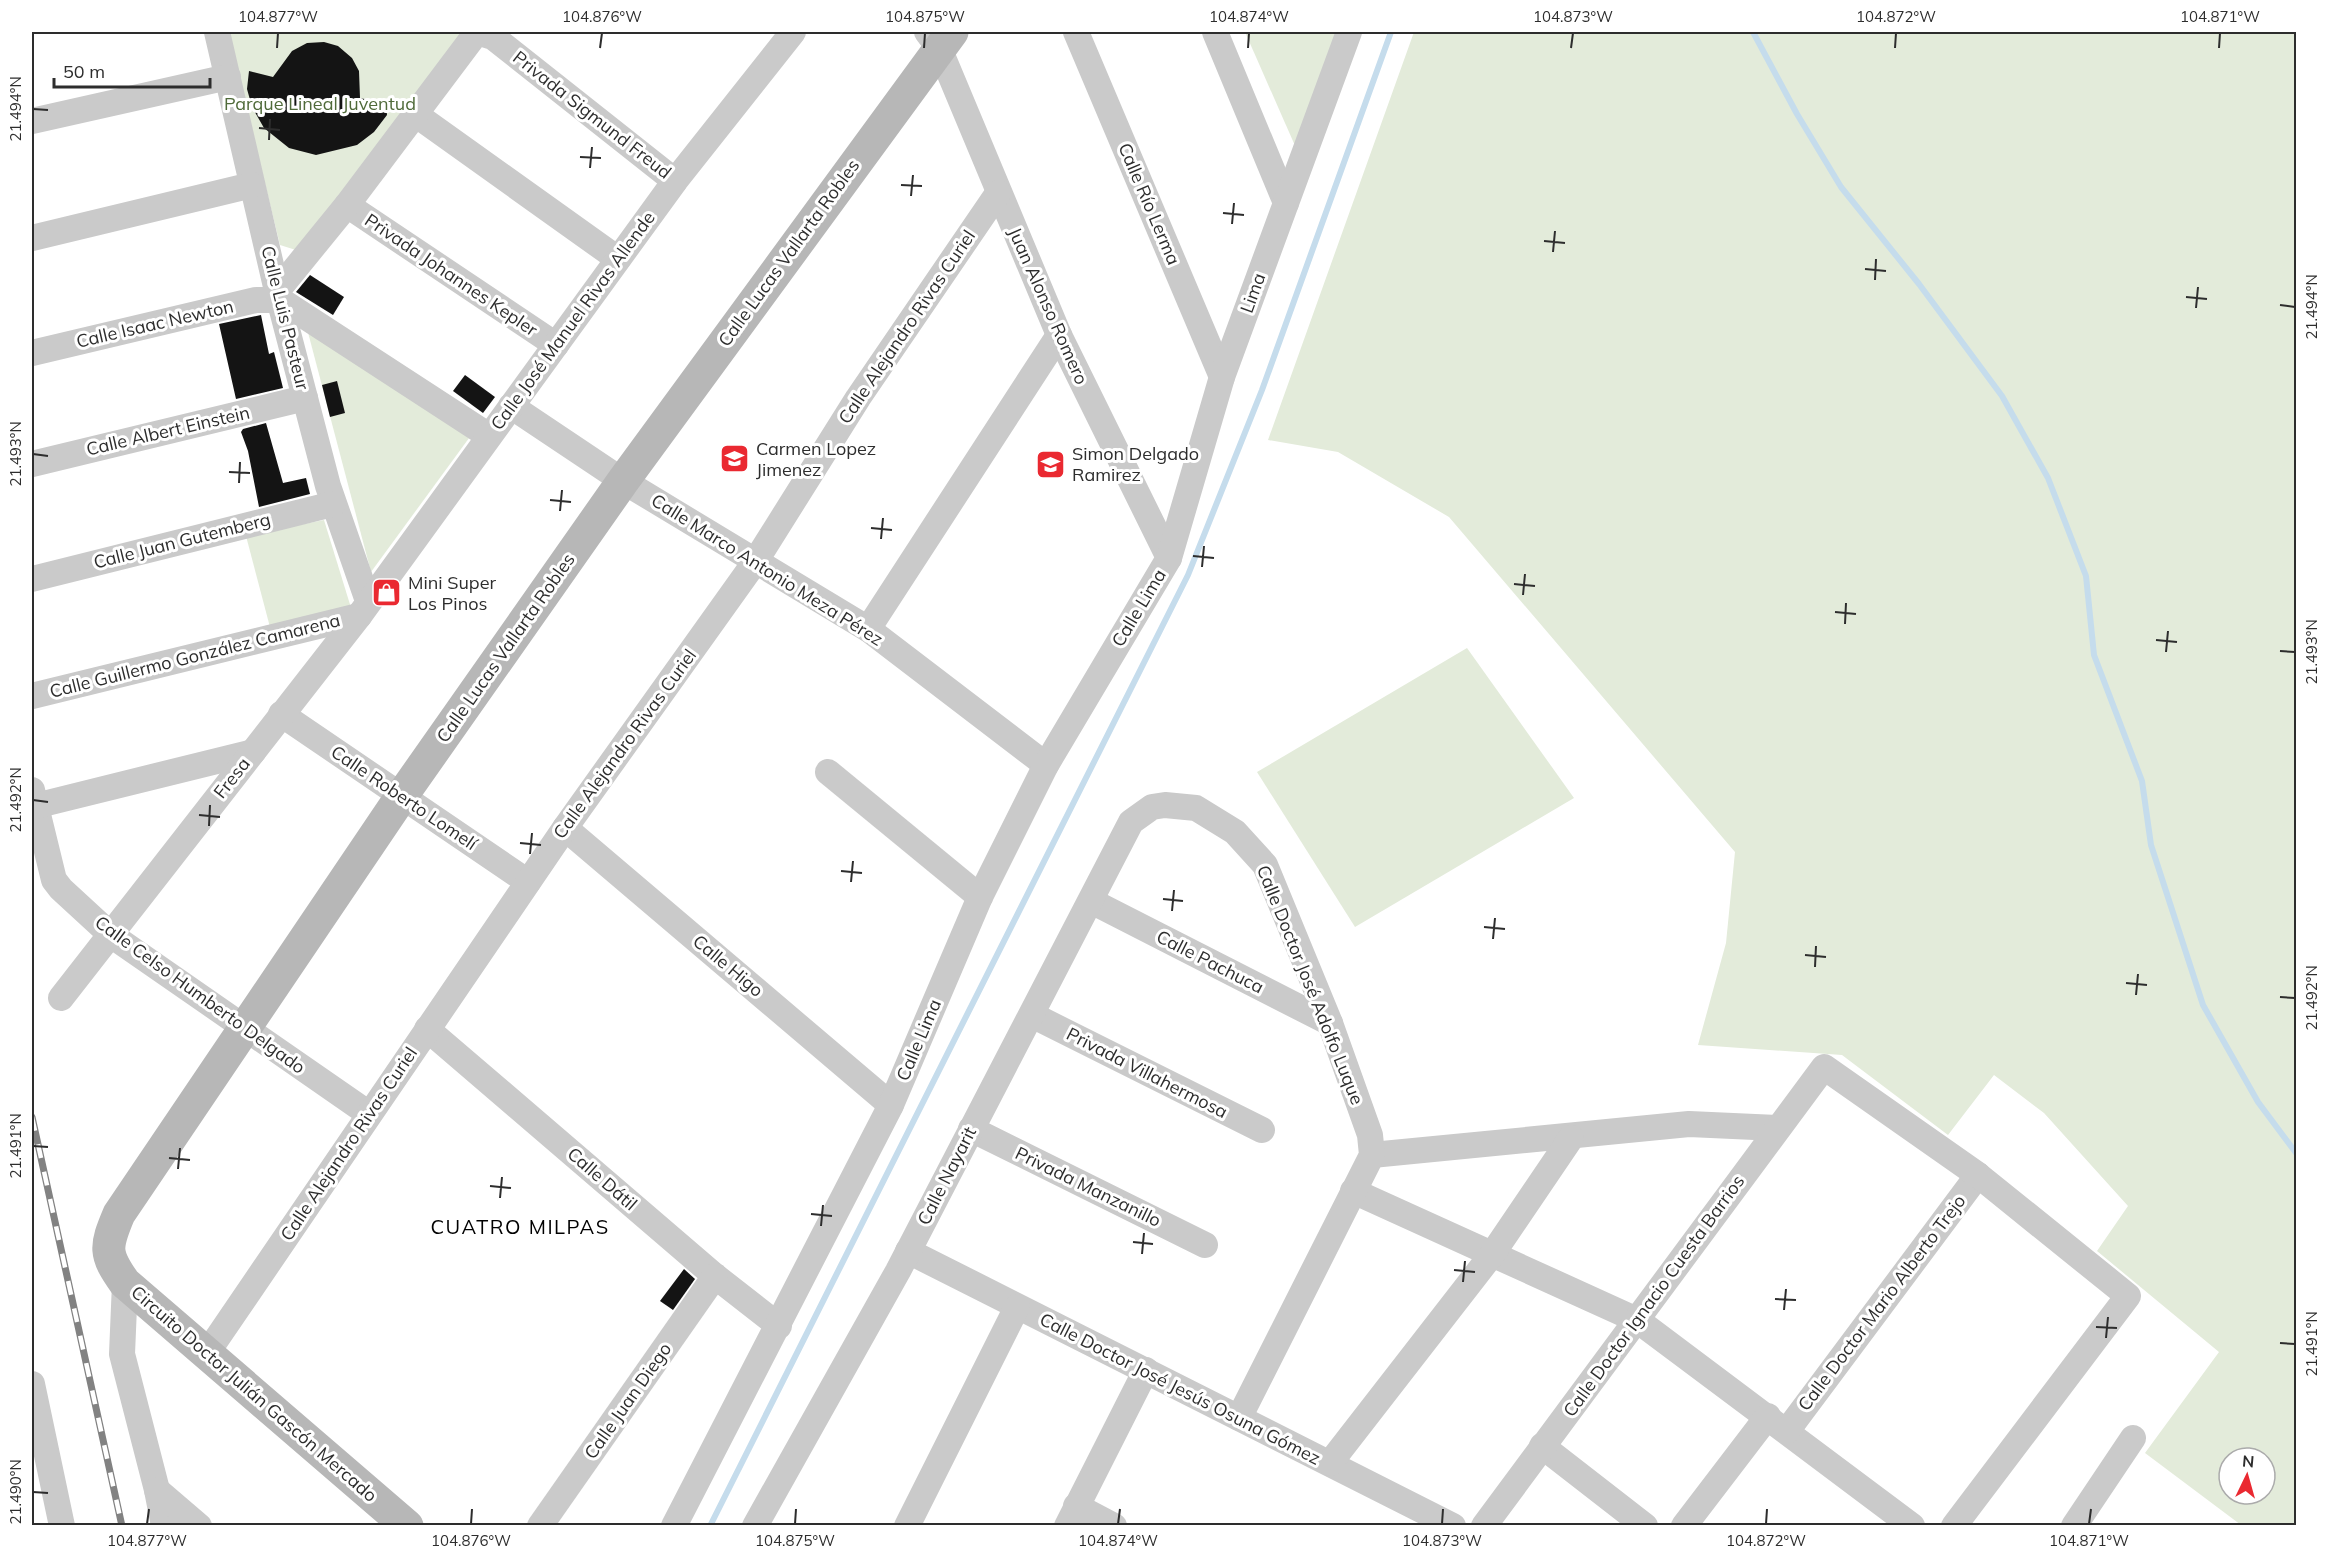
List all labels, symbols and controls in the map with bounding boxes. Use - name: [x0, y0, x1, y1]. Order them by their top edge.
- text: 104.877°W: [238, 7, 318, 26]
- text: 104.876°W: [562, 7, 642, 26]
- text: 104.875°W: [885, 7, 965, 26]
- text: 104.874°W: [1209, 7, 1289, 26]
- text: 104.873°W: [1533, 7, 1613, 26]
- text: 104.872°W: [1856, 7, 1936, 26]
- text: 104.871°W: [2180, 7, 2260, 26]
- street label: Privada Sigmund Freud: [508, 46, 676, 184]
- scale bar: [54, 51, 210, 89]
- text: 50 m: [63, 60, 105, 83]
- text: 21.494°N: [6, 76, 25, 142]
- park label: Parque Lineal Juventud: [224, 92, 416, 115]
- street label: Calle Río Lerma: [1113, 139, 1185, 268]
- street label: Calle Lucas Vallarta Robles: [713, 154, 864, 351]
- street label: Calle José Manuel Rivas Allende: [485, 207, 660, 435]
- street label: Privada Johannes Kepler: [361, 208, 542, 341]
- street label: Juan Alonso Romero: [1003, 224, 1093, 388]
- street label: Calle Alejandro Rivas Curiel: [833, 225, 980, 428]
- street label: Calle Luis Pasteur: [256, 243, 315, 393]
- street label: Lima: [1235, 270, 1270, 316]
- text: 21.494°N: [2302, 274, 2321, 340]
- street label: Calle Isaac Newton: [74, 294, 236, 353]
- street label: Calle Albert Einstein: [84, 401, 252, 461]
- text: 21.493°N: [6, 421, 25, 487]
- place label: Carmen Lopez Jimenez: [756, 437, 876, 481]
- place label: Simon Delgado Ramirez: [1072, 442, 1199, 486]
- school or university icon: Carmen Lopez Jimenez: [719, 443, 751, 475]
- school or university icon: Simon Delgado Ramirez: [1035, 448, 1067, 480]
- street label: Calle Marco Antonio Meza Pérez: [647, 489, 887, 651]
- street label: Calle Juan Gutemberg: [91, 507, 273, 574]
- street label: Calle Lucas Vallarta Robles: [431, 549, 580, 747]
- street label: Calle Lima: [1106, 565, 1171, 651]
- place label: Mini Super Los Pinos: [408, 571, 496, 615]
- shop icon: Mini Super Los Pinos: [371, 577, 403, 609]
- street label: Calle Guillermo González Camarena: [47, 608, 343, 703]
- text: 21.493°N: [2302, 619, 2321, 685]
- street label: Calle Alejandro Rivas Curiel: [548, 644, 701, 843]
- street label: Calle Roberto Lomelí: [327, 740, 483, 856]
- street label: Fresa: [208, 753, 255, 803]
- text: 21.492°N: [6, 767, 25, 833]
- street label: Calle Doctor José Adolfo Luque: [1252, 862, 1369, 1108]
- street label: Calle Celso Humberto Delgado: [91, 910, 310, 1079]
- street label: Calle Pachuca: [1153, 925, 1268, 998]
- street label: Calle Higo: [688, 929, 768, 1002]
- text: 21.492°N: [2302, 965, 2321, 1031]
- street label: Calle Lima: [891, 995, 946, 1084]
- street label: Privada Villahermosa: [1063, 1022, 1232, 1123]
- street label: Calle Alejandro Rivas Curiel: [275, 1042, 422, 1245]
- text: 21.491°N: [6, 1113, 25, 1179]
- street label: Calle Nayarit: [912, 1123, 981, 1229]
- street label: Privada Manzanillo: [1012, 1141, 1165, 1232]
- street label: Calle Dátil: [563, 1142, 642, 1215]
- street label: Calle Doctor Ignacio Cuesta Barrios: [1558, 1170, 1749, 1421]
- street label: Calle Doctor Mario Alberto Trejo: [1793, 1190, 1970, 1415]
- district label: CUATRO MILPAS: [430, 1214, 610, 1239]
- street label: Circuito Doctor Julián Gascón Mercado: [127, 1280, 382, 1507]
- street label: Calle Doctor José Jesús Osuna Gómez: [1036, 1307, 1324, 1470]
- text: 21.491°N: [2302, 1311, 2321, 1377]
- street label: Calle Juan Diego: [579, 1338, 676, 1463]
- north arrow: [2217, 1446, 2277, 1506]
- text: N: [2241, 1451, 2255, 1472]
- text: 21.490°N: [6, 1459, 25, 1525]
- text: 104.877°W: [107, 1531, 187, 1550]
- text: 104.876°W: [431, 1531, 511, 1550]
- text: 104.875°W: [755, 1531, 835, 1550]
- text: 104.874°W: [1078, 1531, 1158, 1550]
- text: 104.873°W: [1402, 1531, 1482, 1550]
- text: 104.872°W: [1726, 1531, 1806, 1550]
- text: 104.871°W: [2049, 1531, 2129, 1550]

